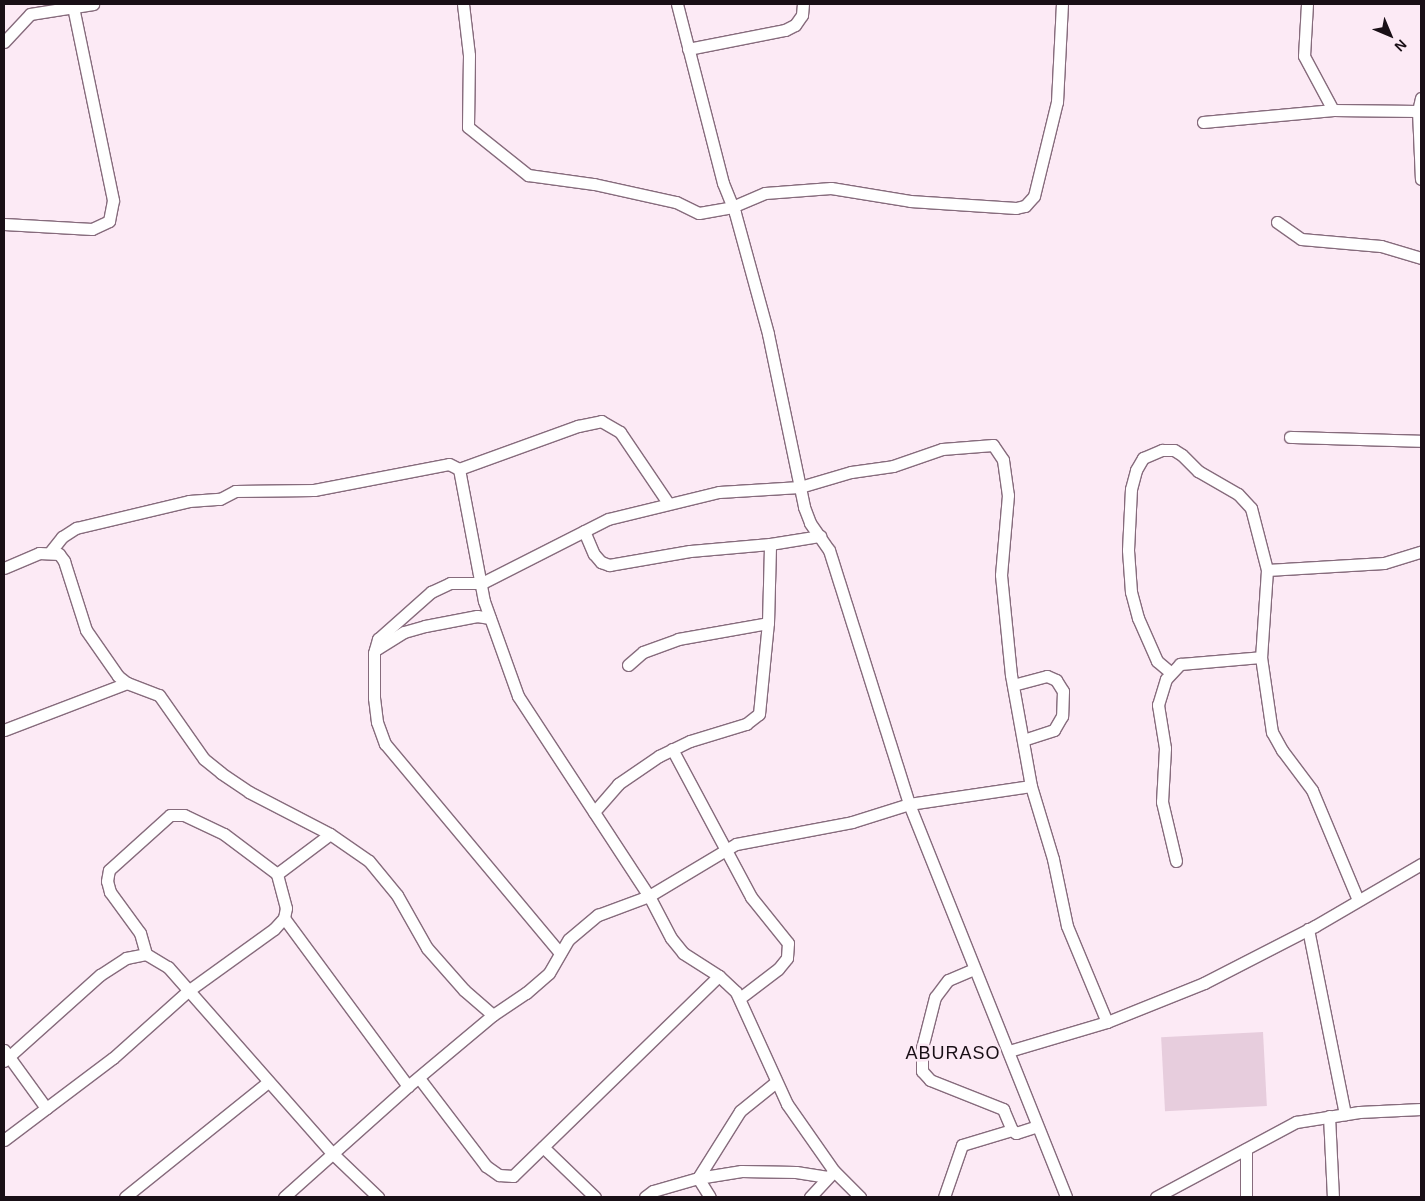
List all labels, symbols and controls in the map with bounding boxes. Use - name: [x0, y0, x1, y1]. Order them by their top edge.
- north arrow: [1365, 10, 1415, 60]
- text: N: [1391, 36, 1410, 55]
- district label: ABURASO: [905, 1042, 1001, 1064]

